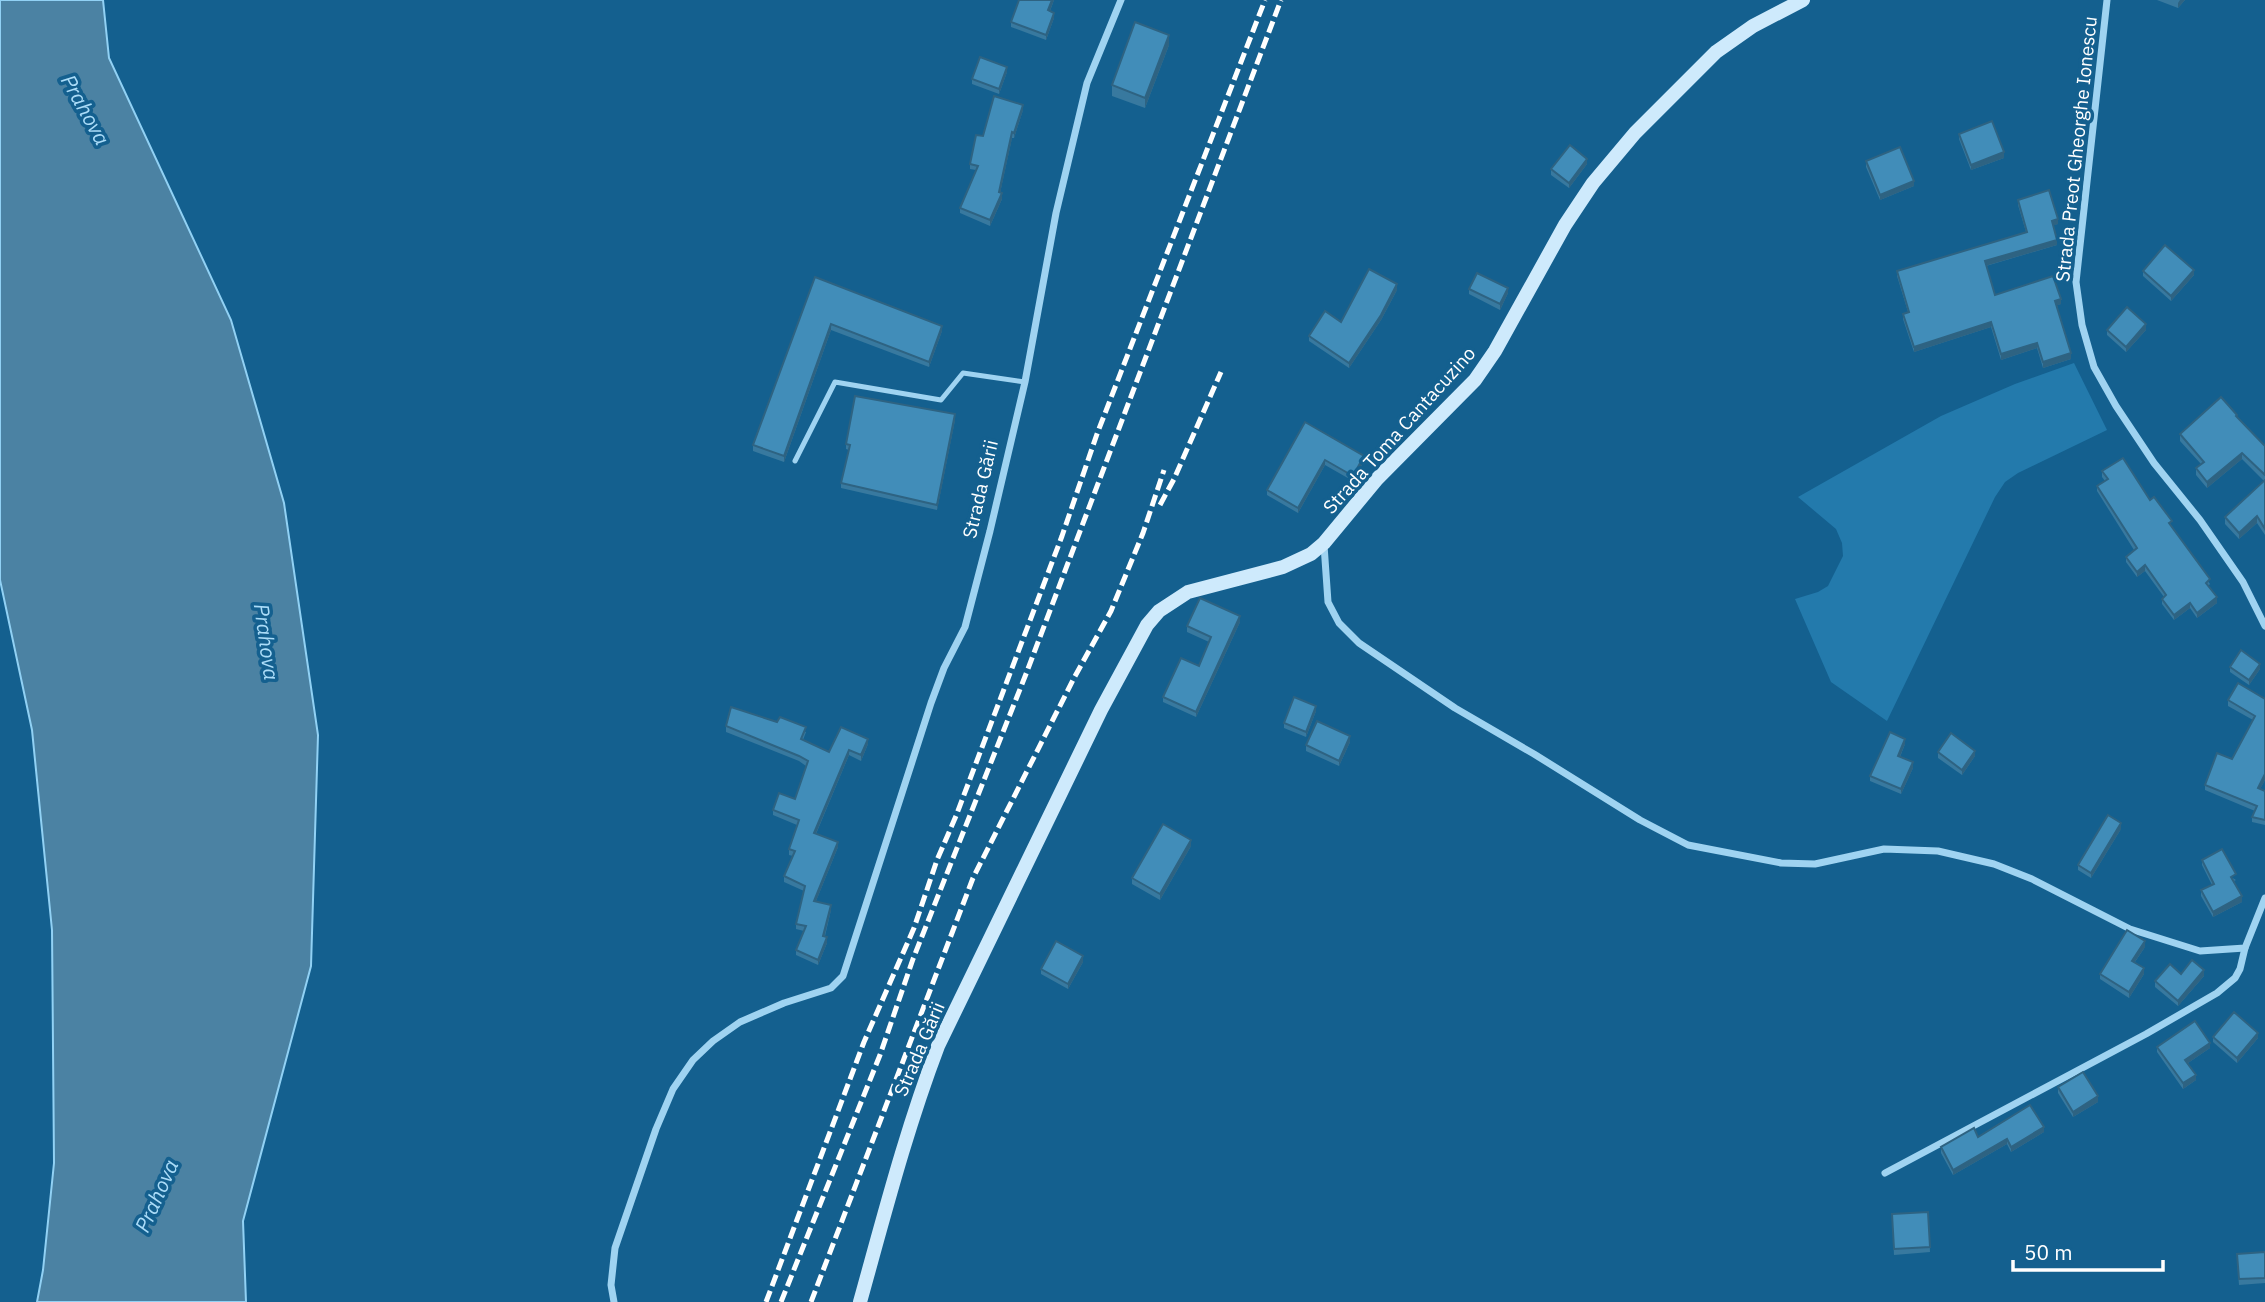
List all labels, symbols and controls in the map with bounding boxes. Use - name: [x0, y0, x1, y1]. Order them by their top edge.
- street label: Strada Preot Gheorghe Ionescu: [2050, 15, 2102, 283]
- water label: Prahova: [55, 69, 117, 150]
- street label: Strada Toma Cantacuzino: [1318, 341, 1480, 519]
- street label: Strada Gării: [957, 437, 1003, 541]
- water label: Prahova: [248, 602, 286, 682]
- street label: Strada Gării: [888, 998, 950, 1100]
- water label: Prahova: [128, 1155, 185, 1236]
- scale bar: [2013, 1228, 2164, 1272]
- text: 50 m: [2024, 1238, 2073, 1266]

